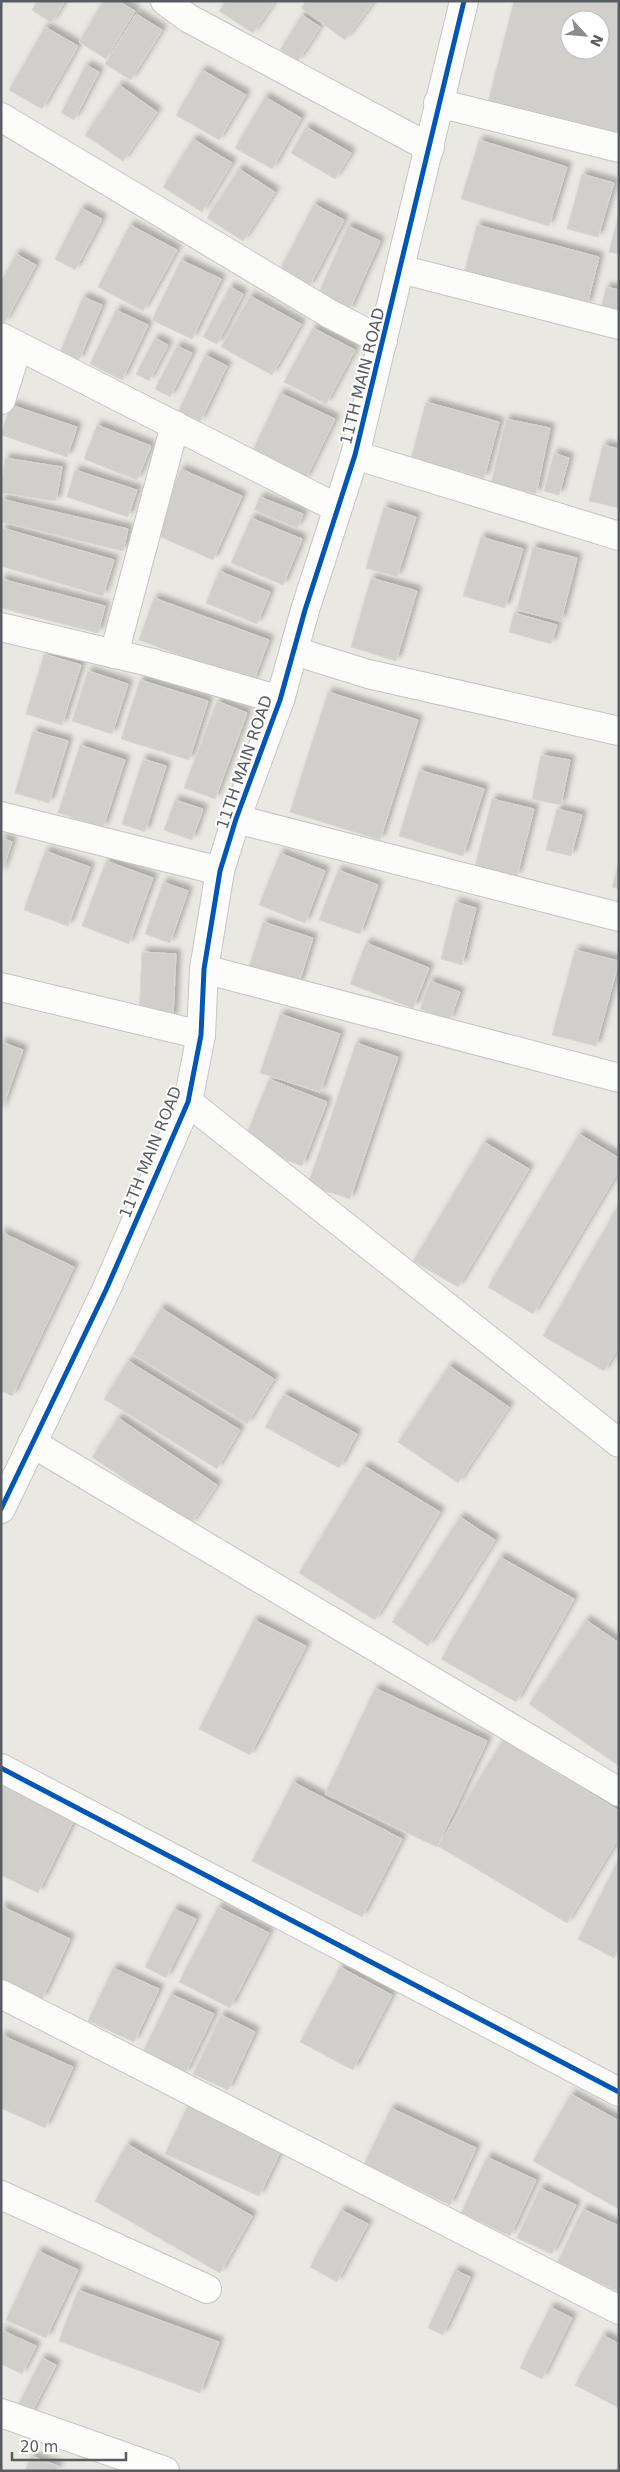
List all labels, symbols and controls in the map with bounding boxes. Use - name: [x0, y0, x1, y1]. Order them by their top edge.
- north arrow: [560, 10, 610, 60]
- text: N: [587, 32, 606, 49]
- street label: 11TH MAIN ROAD: [336, 306, 389, 447]
- street label: 11TH MAIN ROAD: [213, 693, 276, 832]
- street label: 11TH MAIN ROAD: [115, 1084, 186, 1221]
- scale bar: [12, 2430, 126, 2462]
- text: 20 m: [20, 2438, 58, 2456]

